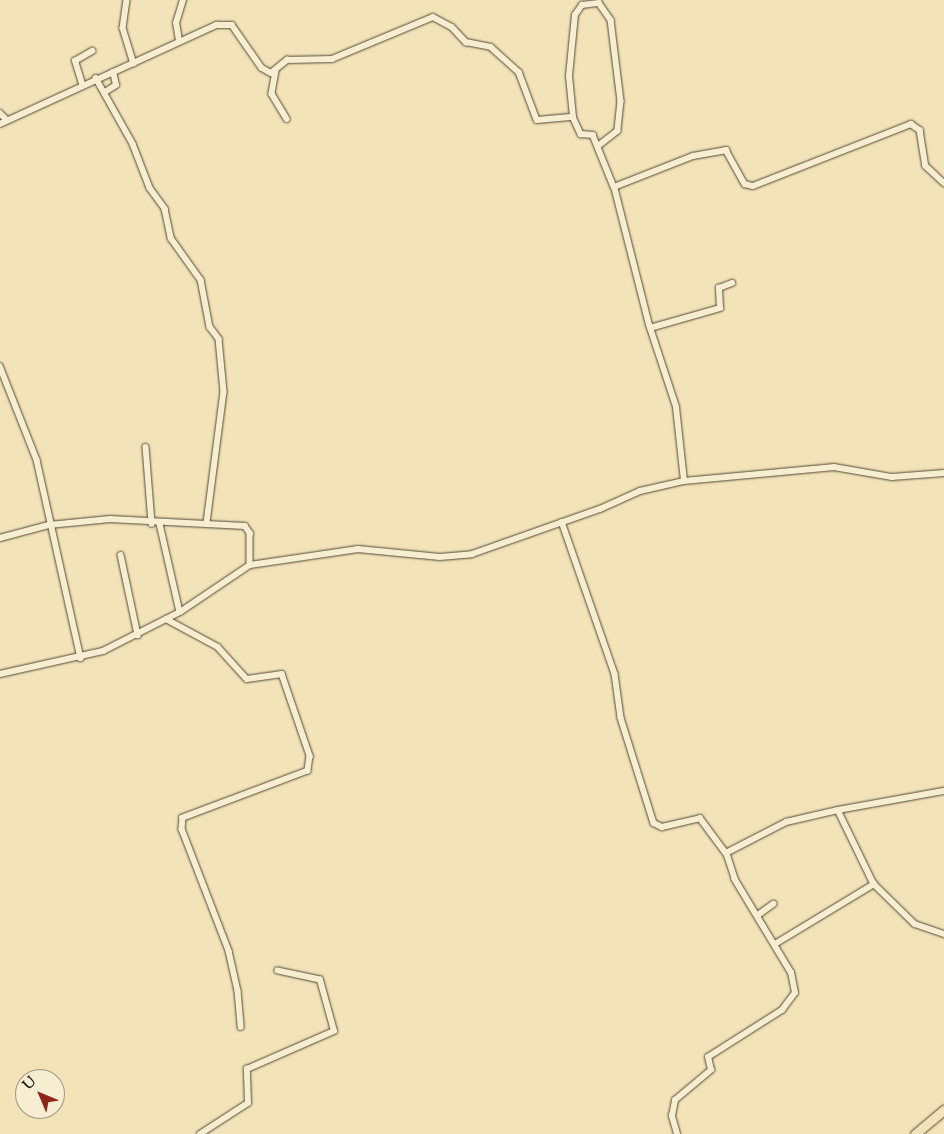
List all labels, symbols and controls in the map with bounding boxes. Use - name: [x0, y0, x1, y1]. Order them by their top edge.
- north arrow: [15, 1069, 65, 1119]
- text: U: [19, 1073, 41, 1095]

